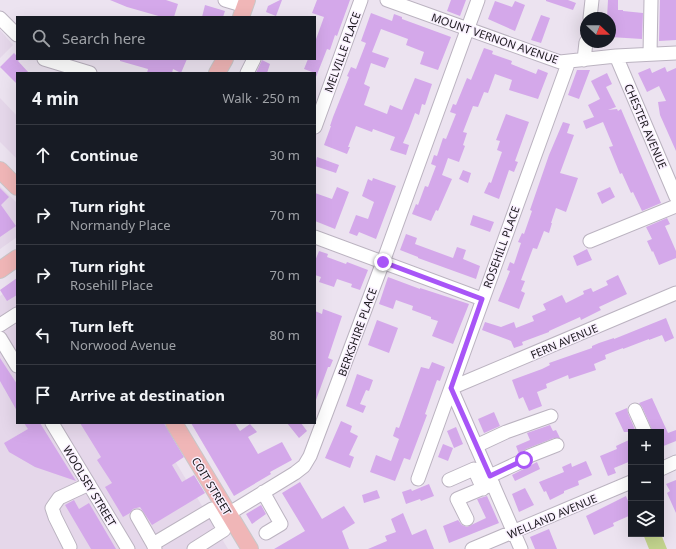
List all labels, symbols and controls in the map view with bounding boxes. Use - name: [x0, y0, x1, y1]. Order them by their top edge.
- street label: MOUNT VERNON AVENUE: [429, 9, 561, 67]
- street label: MELVILLE PLACE: [320, 10, 364, 94]
- north arrow: [580, 12, 616, 48]
- search box: [16, 16, 316, 60]
- icon: search: [30, 27, 52, 49]
- text: Search here: [62, 28, 145, 48]
- street label: CHESTER AVENUE: [621, 81, 671, 171]
- text: 4 min: [32, 87, 79, 110]
- text: Walk · 250 m: [222, 89, 300, 107]
- icon: ahead: [32, 144, 54, 166]
- text: Continue: [70, 145, 138, 165]
- text: 30 m: [270, 146, 300, 164]
- text: Turn right: [70, 196, 145, 216]
- icon: right: [32, 204, 54, 226]
- street label: ROSEHILL PLACE: [479, 204, 523, 290]
- text: 70 m: [270, 206, 300, 224]
- text: Normandy Place: [70, 216, 171, 234]
- route end: [374, 253, 392, 271]
- text: Turn right: [70, 256, 145, 276]
- icon: right: [32, 264, 54, 286]
- text: 70 m: [270, 266, 300, 284]
- text: Rosehill Place: [70, 276, 153, 294]
- street label: BERKSHIRE PLACE: [334, 286, 380, 378]
- text: Turn left: [70, 316, 134, 336]
- street label: FERN AVENUE: [528, 320, 600, 362]
- icon: left: [32, 324, 54, 346]
- text: 80 m: [270, 326, 300, 344]
- text: Norwood Avenue: [70, 336, 176, 354]
- icon: arrive: [32, 384, 54, 406]
- text: Arrive at destination: [70, 385, 225, 405]
- map controls: [628, 429, 664, 537]
- button: +: [628, 429, 664, 465]
- street label: WOOLSEY STREET: [60, 443, 120, 529]
- route start: [515, 451, 533, 469]
- street label: COIT STREET: [189, 454, 235, 518]
- button: −: [628, 465, 664, 501]
- street label: WELLAND AVENUE: [505, 490, 599, 542]
- button: layers: [628, 501, 664, 537]

